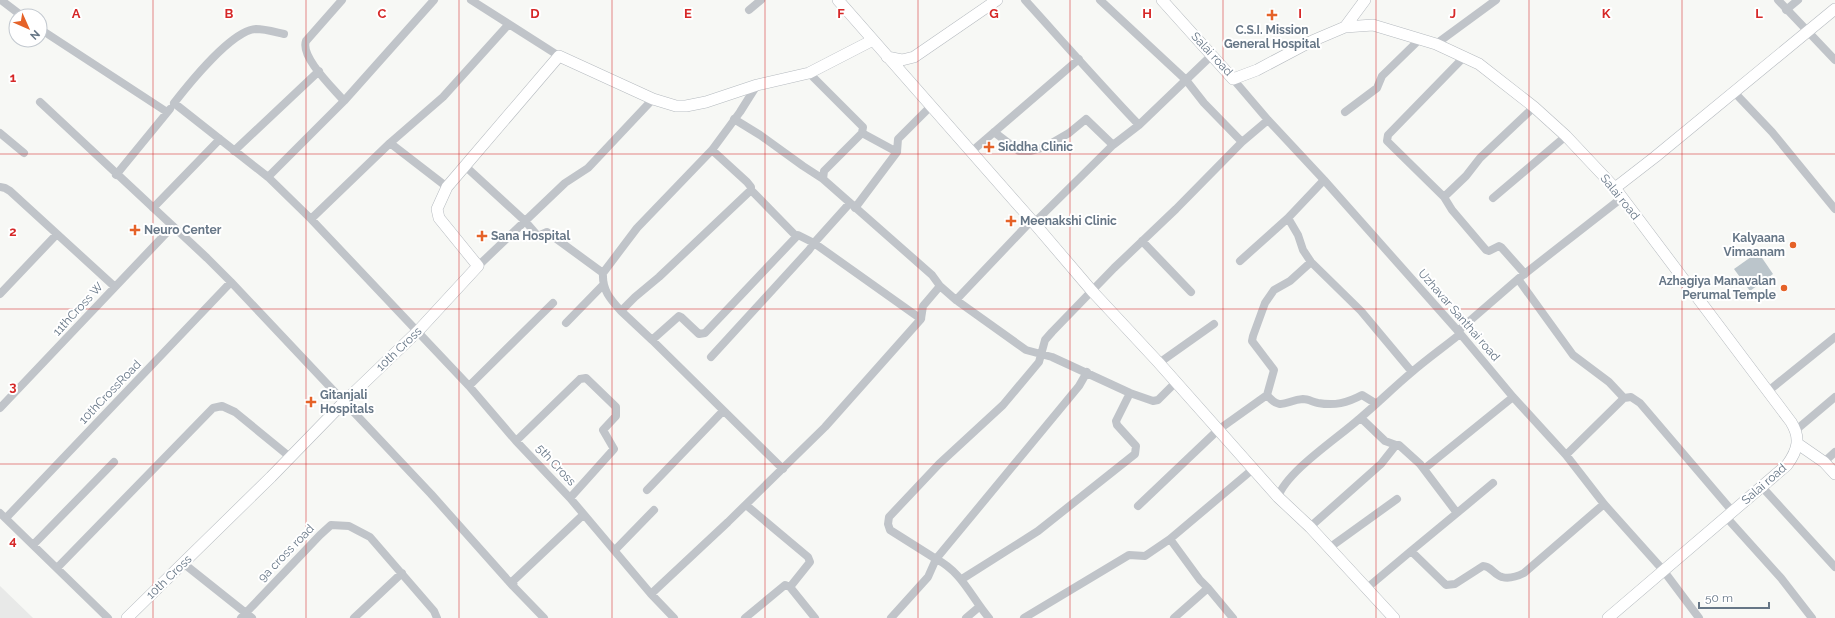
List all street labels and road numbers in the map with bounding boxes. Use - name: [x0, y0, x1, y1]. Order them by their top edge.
- street label: Salai road: [1188, 29, 1236, 79]
- street label: Salai road: [1597, 171, 1643, 223]
- street label: Uzhavar Santhai road: [1415, 266, 1503, 364]
- street label: 11thCross W: [50, 279, 106, 338]
- street label: 10th Cross: [373, 324, 425, 374]
- street label: 10thCrossRoad: [76, 357, 144, 427]
- street label: 5th Cross: [533, 441, 579, 489]
- street label: Salai road: [1739, 461, 1789, 507]
- street label: 9a cross road: [255, 521, 317, 585]
- street label: 10th Cross: [143, 552, 195, 602]

